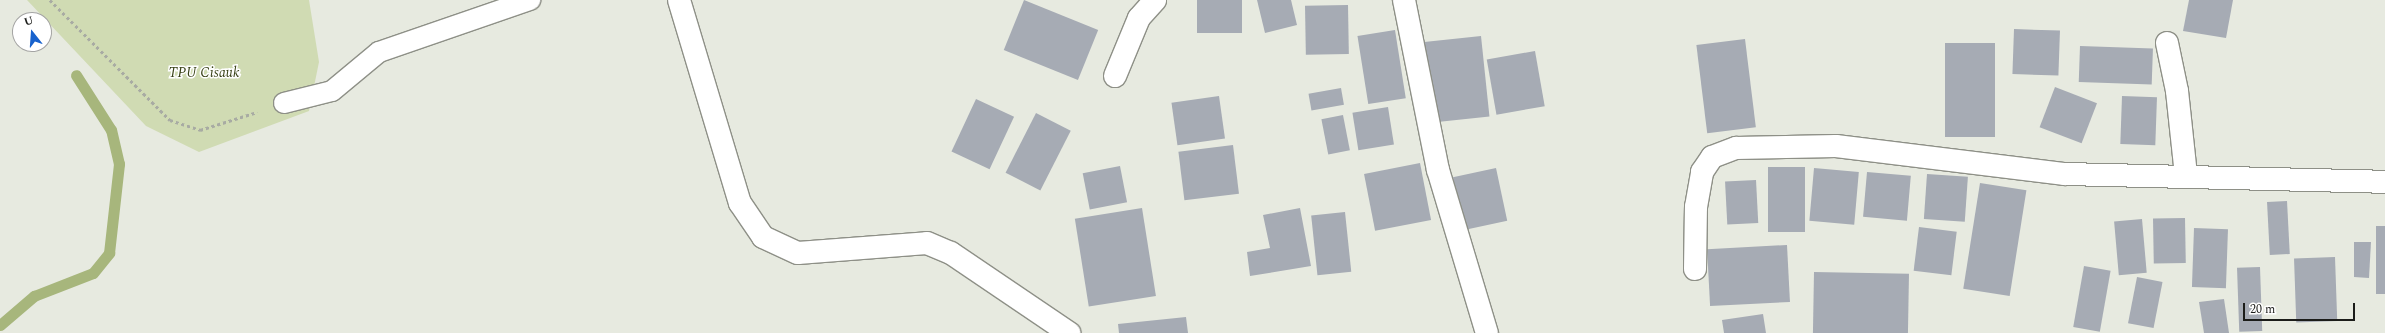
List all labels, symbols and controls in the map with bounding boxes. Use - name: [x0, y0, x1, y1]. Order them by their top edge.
- north arrow: [12, 12, 52, 52]
- text: U: [22, 12, 36, 30]
- park label: TPU Cisauk: [169, 65, 239, 81]
- scale bar: [2245, 295, 2357, 321]
- text: 20 m: [2250, 300, 2275, 319]

